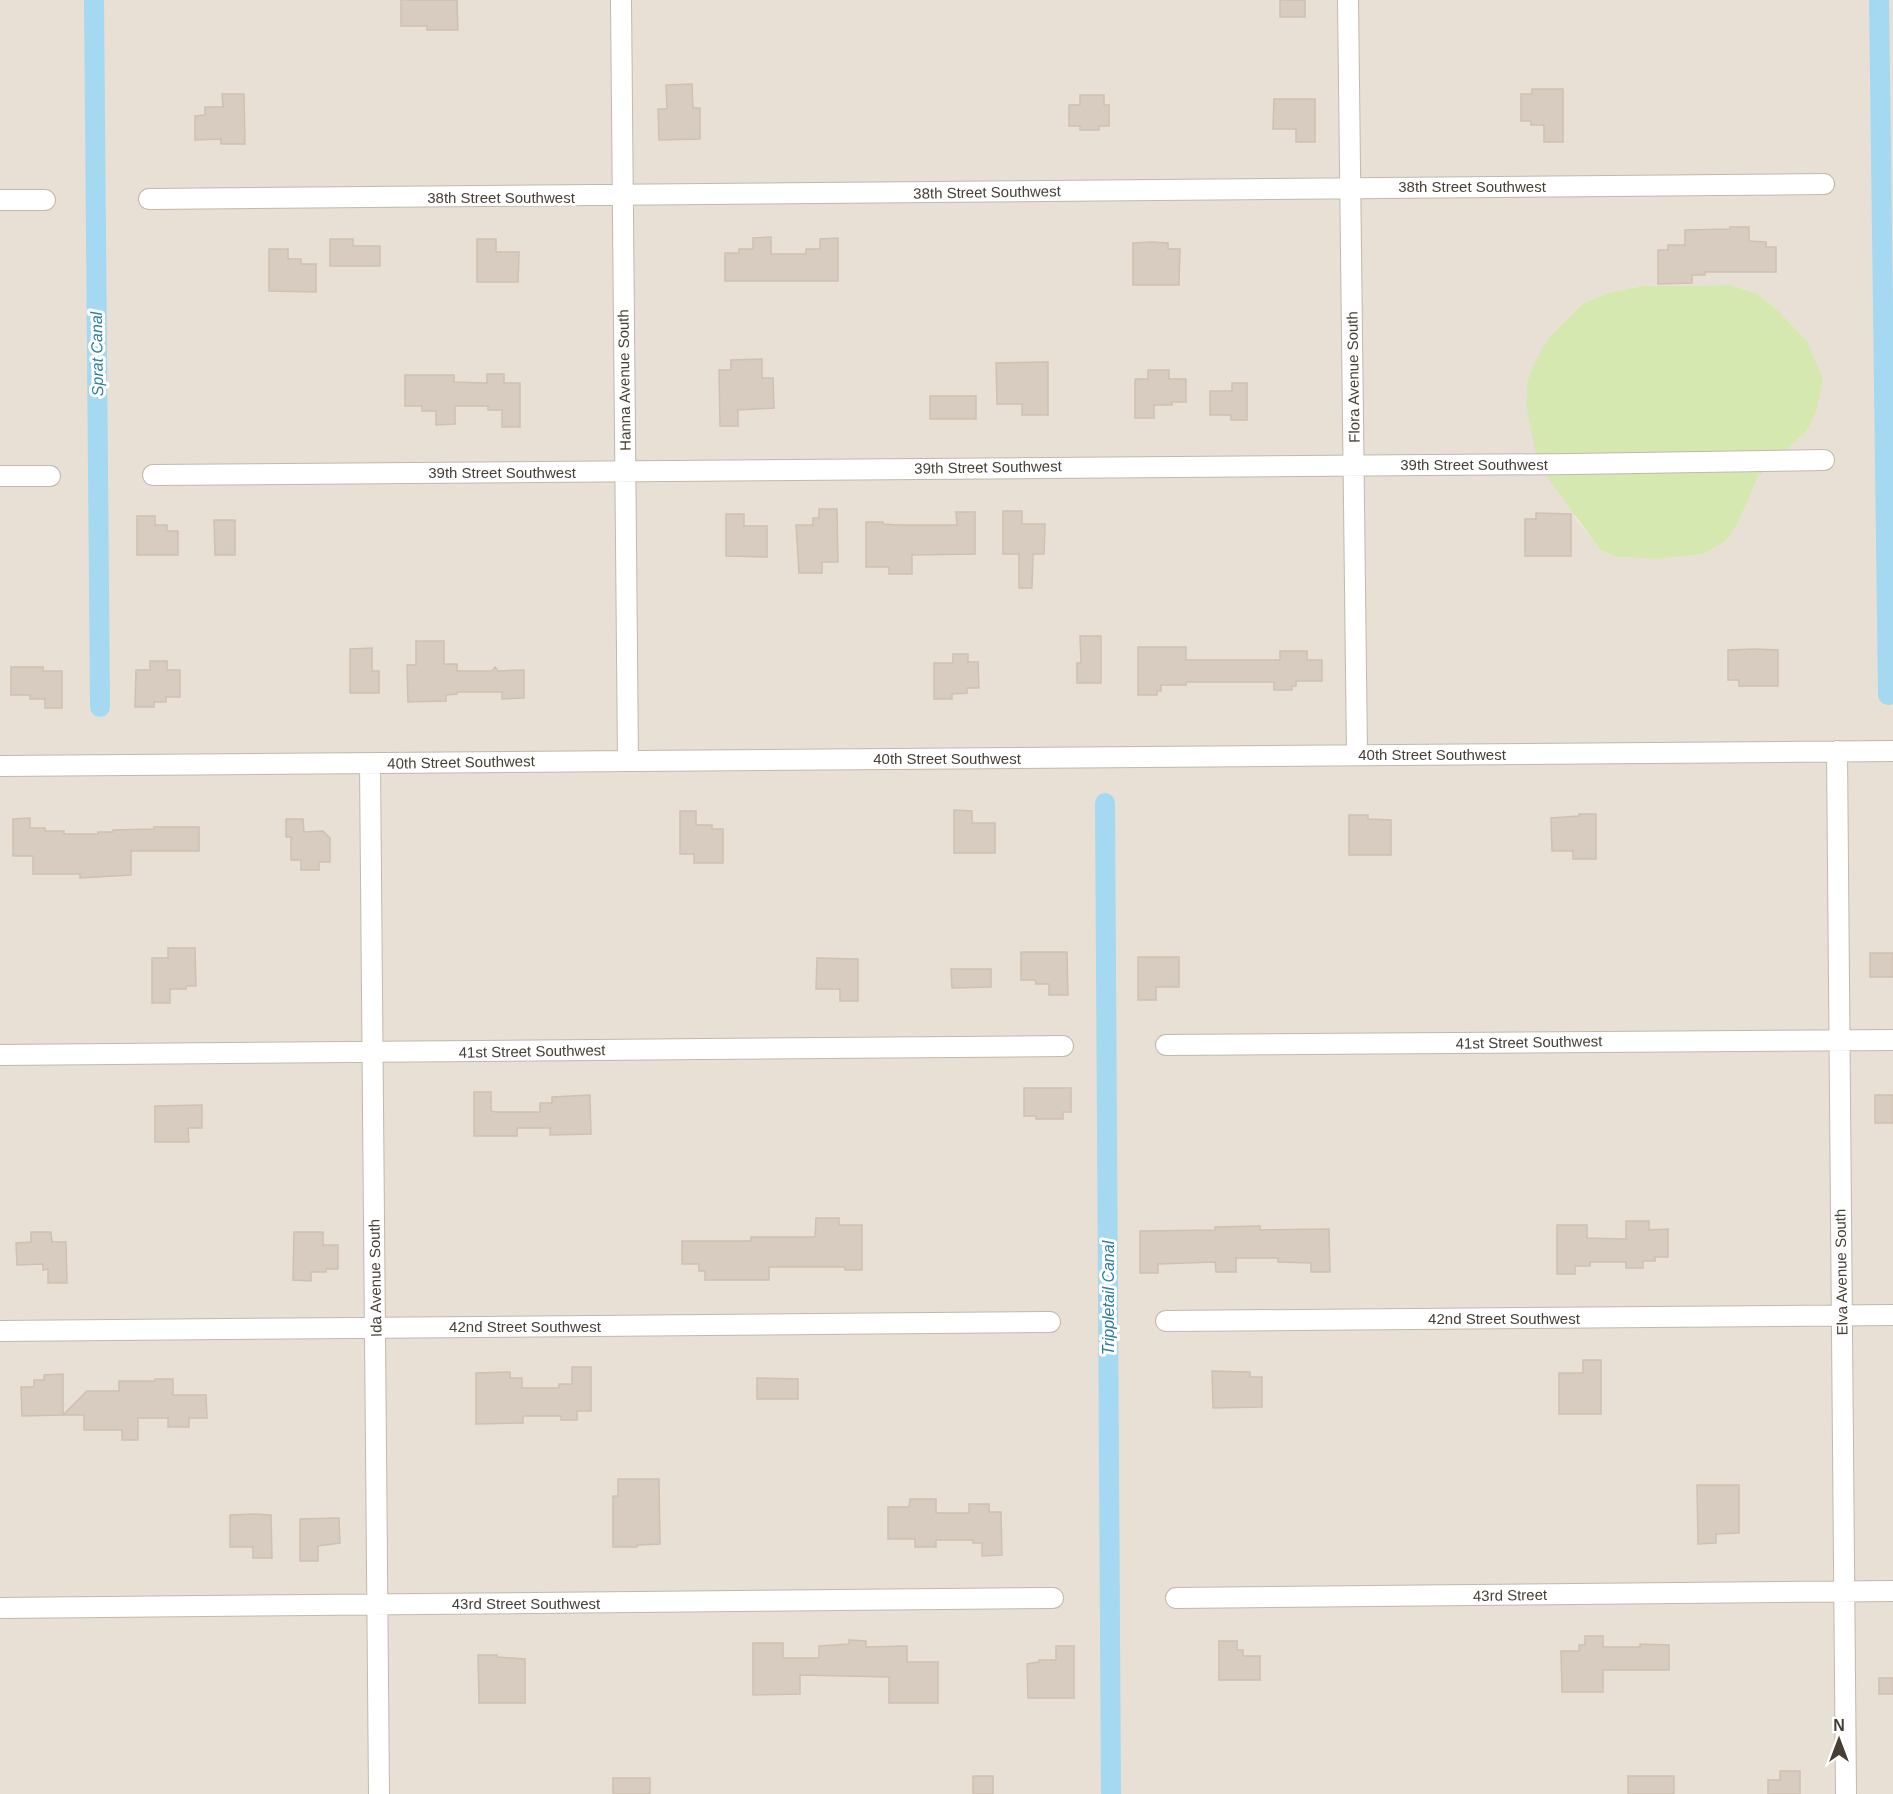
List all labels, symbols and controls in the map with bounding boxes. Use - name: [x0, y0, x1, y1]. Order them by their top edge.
- street label: 38th Street Southwest: [1398, 178, 1547, 195]
- street label: 38th Street Southwest: [913, 182, 1062, 202]
- street label: 38th Street Southwest: [427, 189, 576, 206]
- street label: Hanna Avenue South: [614, 309, 634, 451]
- water label: Sprat Canal: [88, 311, 106, 396]
- street label: Flora Avenue South: [1343, 311, 1363, 443]
- street label: 39th Street Southwest: [1400, 456, 1549, 473]
- street label: 39th Street Southwest: [914, 457, 1063, 477]
- street label: 39th Street Southwest: [428, 464, 577, 481]
- street label: 40th Street Southwest: [1358, 746, 1507, 763]
- street label: 40th Street Southwest: [873, 750, 1022, 767]
- street label: 40th Street Southwest: [387, 752, 536, 772]
- street label: 41st Street Southwest: [1455, 1032, 1603, 1052]
- street label: 41st Street Southwest: [458, 1041, 606, 1061]
- street label: Elva Avenue South: [1831, 1209, 1851, 1335]
- street label: Ida Avenue South: [365, 1219, 385, 1337]
- water label: Trippletail Canal: [1100, 1240, 1117, 1355]
- street label: 42nd Street Southwest: [1428, 1310, 1581, 1327]
- street label: 42nd Street Southwest: [449, 1318, 602, 1335]
- street label: 43rd Street: [1473, 1586, 1548, 1604]
- street label: 43rd Street Southwest: [452, 1595, 601, 1612]
- north arrow: [1809, 1710, 1869, 1770]
- text: N: [1833, 1717, 1845, 1734]

